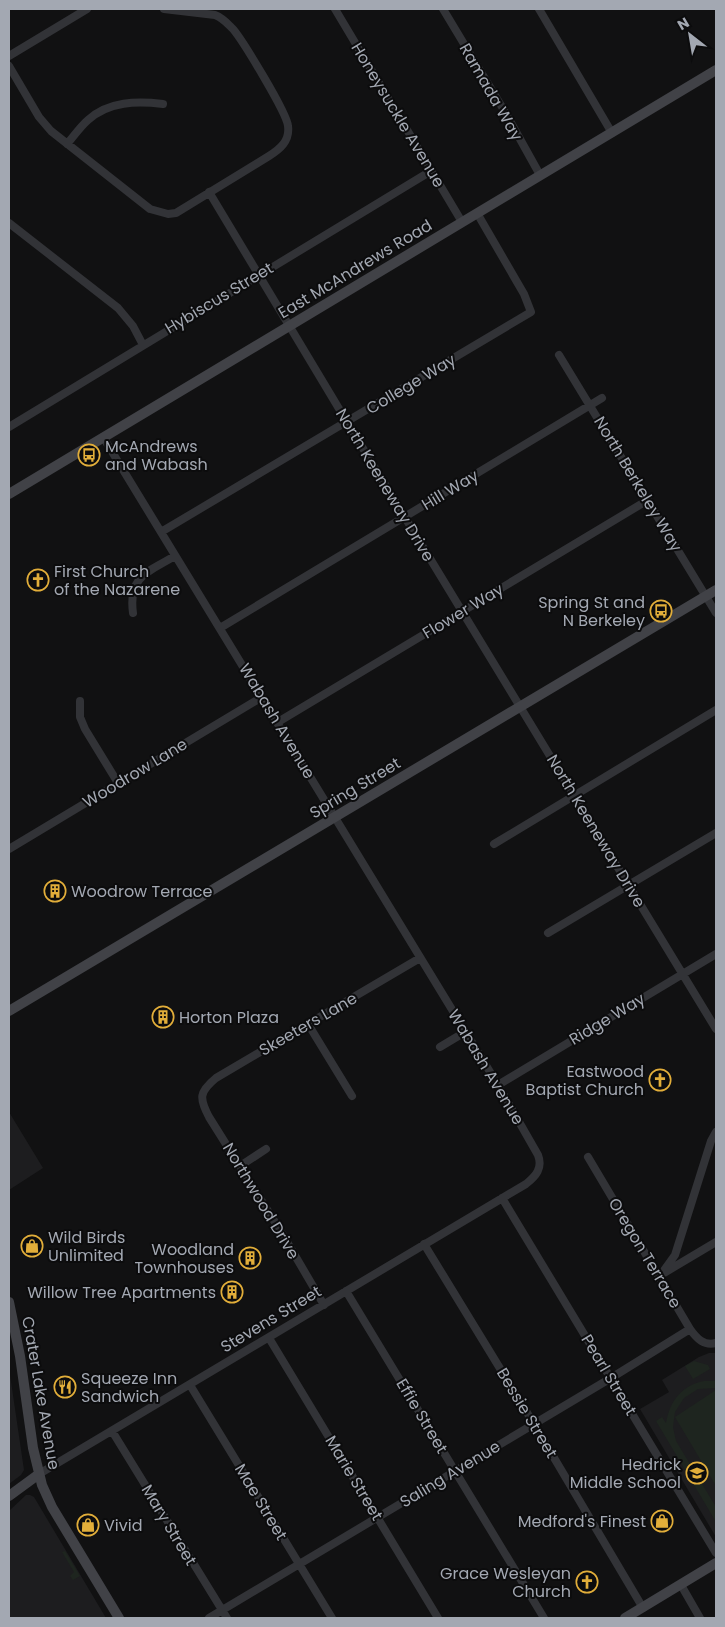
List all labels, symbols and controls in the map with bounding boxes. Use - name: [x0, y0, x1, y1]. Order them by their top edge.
- north arrow: [665, 10, 715, 60]
- text: N: [674, 13, 693, 35]
- street label: Honeysuckle Avenue: [346, 38, 450, 192]
- street label: Ramada Way: [454, 39, 528, 145]
- street label: East McAndrews Road: [274, 214, 436, 324]
- street label: Hybiscus Street: [161, 256, 278, 339]
- street label: College Way: [362, 348, 460, 420]
- street label: North Keeneway Drive: [330, 404, 440, 566]
- street label: North Berkeley Way: [588, 412, 688, 556]
- place label: McAndrews and Wabash: [105, 435, 208, 476]
- bus stop icon: McAndrews and Wabash: [77, 443, 101, 467]
- street label: Hill Way: [417, 464, 483, 516]
- place label: First Church of the Nazarene: [54, 560, 180, 601]
- church icon: First Church of the Nazarene: [26, 568, 50, 592]
- street label: Flower Way: [418, 578, 508, 644]
- place label: Spring St and N Berkeley: [538, 591, 645, 632]
- bus stop icon: Spring St and N Berkeley: [649, 599, 673, 623]
- street label: Wabash Avenue: [233, 659, 321, 783]
- street label: Woodrow Lane: [78, 733, 192, 813]
- street label: North Keeneway Drive: [541, 750, 651, 912]
- street label: Spring Street: [305, 752, 405, 824]
- building icon: Woodrow Terrace: [43, 879, 67, 903]
- place label: Woodrow Terrace: [71, 880, 213, 903]
- street label: Skeeters Lane: [255, 987, 361, 1061]
- street label: Ridge Way: [565, 987, 649, 1051]
- building icon: Horton Plaza: [151, 1005, 175, 1029]
- street label: Wabash Avenue: [442, 1005, 530, 1129]
- place label: Horton Plaza: [179, 1006, 279, 1029]
- place label: Eastwood Baptist Church: [526, 1060, 644, 1101]
- church icon: Eastwood Baptist Church: [648, 1068, 672, 1092]
- street label: Northwood Drive: [217, 1138, 305, 1264]
- street label: Oregon Terrace: [603, 1194, 687, 1313]
- place label: Wild Birds Unlimited: [48, 1226, 125, 1267]
- shop icon: Wild Birds Unlimited: [20, 1234, 44, 1258]
- place label: Woodland Townhouses: [134, 1238, 234, 1279]
- building icon: Woodland Townhouses: [238, 1246, 262, 1270]
- street label: Stevens Street: [216, 1280, 326, 1358]
- building icon: Willow Tree Apartments: [220, 1280, 244, 1304]
- place label: Willow Tree Apartments: [27, 1281, 216, 1304]
- street label: Crater Lake Avenue: [16, 1314, 66, 1472]
- street label: Pearl Street: [576, 1330, 642, 1420]
- street label: Bessie Street: [491, 1364, 563, 1463]
- place label: Squeeze Inn Sandwich: [81, 1367, 177, 1408]
- street label: Effie Street: [391, 1374, 454, 1458]
- restaurant icon: Squeeze Inn Sandwich: [53, 1375, 77, 1399]
- street label: Marie Street: [320, 1431, 389, 1525]
- street label: Saling Avenue: [395, 1435, 505, 1513]
- place label: Hedrick Middle School: [570, 1453, 682, 1494]
- street label: Mae Street: [229, 1459, 293, 1545]
- school or university icon: Hedrick Middle School: [685, 1461, 709, 1485]
- street label: Mary Street: [136, 1480, 202, 1570]
- shop icon: Medford's Finest: [650, 1509, 674, 1533]
- place label: Medford's Finest: [518, 1510, 646, 1533]
- shop icon: Vivid: [76, 1513, 100, 1537]
- place label: Vivid: [104, 1514, 142, 1537]
- place label: Grace Wesleyan Church: [440, 1562, 571, 1603]
- church icon: Grace Wesleyan Church: [575, 1570, 599, 1594]

